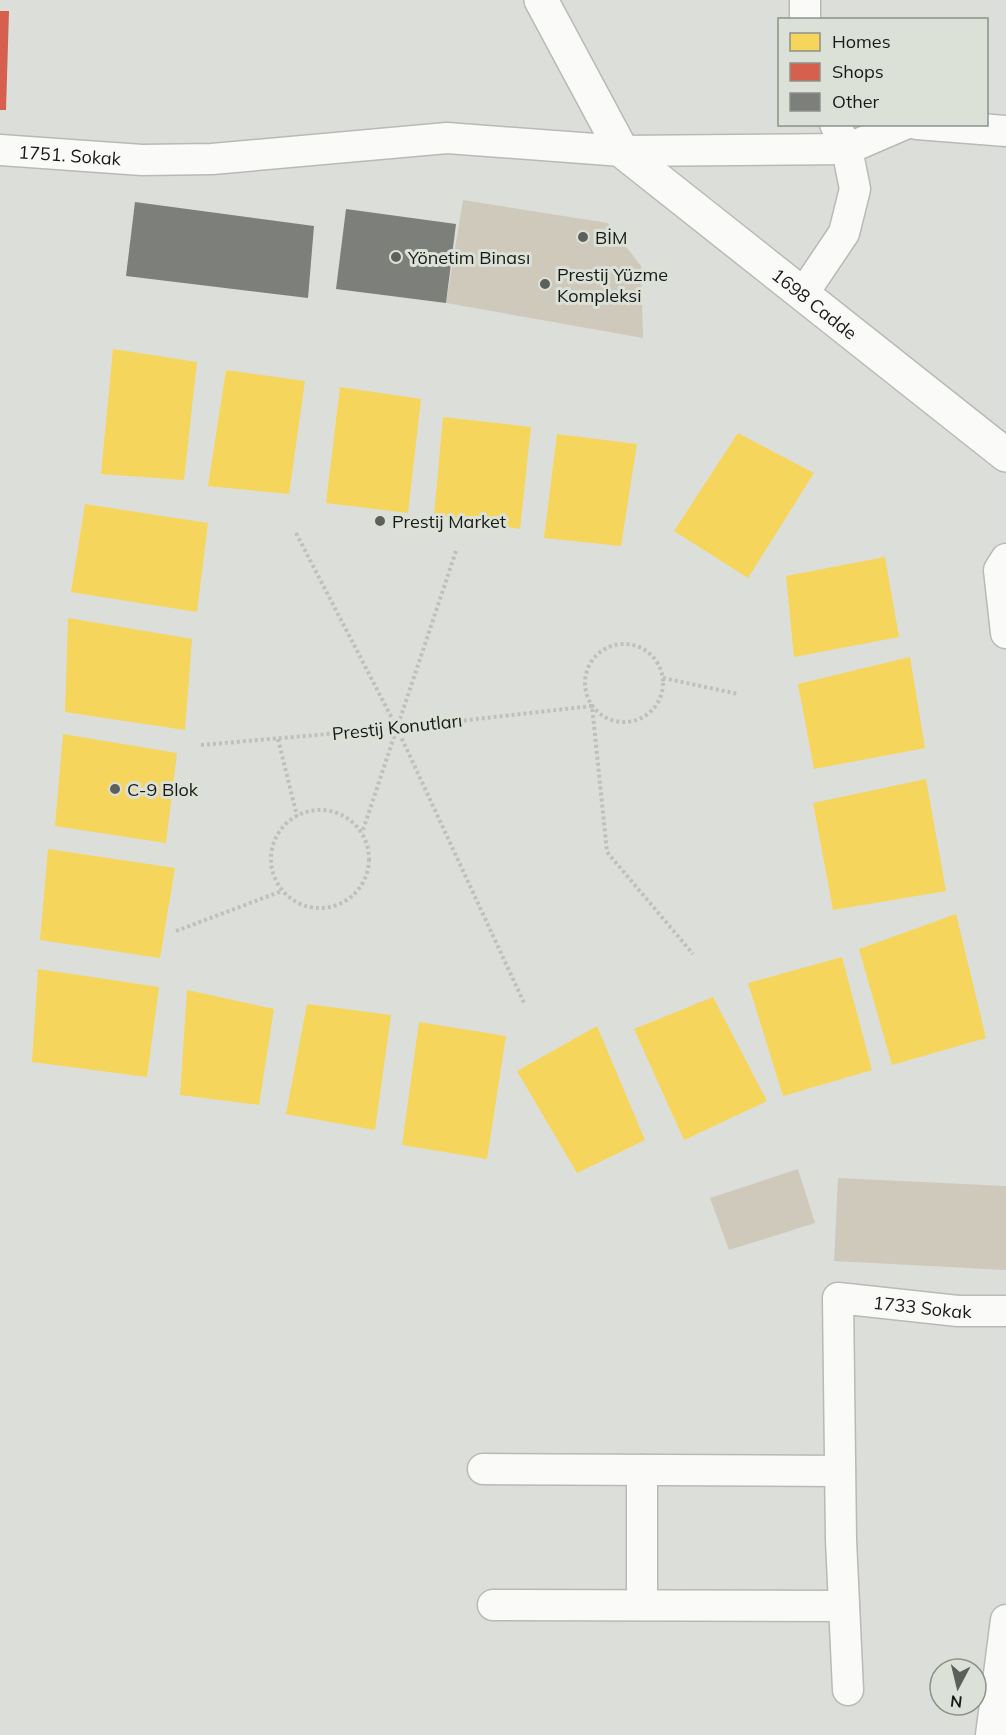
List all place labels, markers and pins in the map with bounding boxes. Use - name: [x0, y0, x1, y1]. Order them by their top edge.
- place label: BİM: [595, 226, 627, 249]
- marker: BİM: [576, 230, 590, 244]
- place label: Yönetim Binası: [407, 246, 530, 269]
- marker: Yönetim Binası: [389, 250, 403, 264]
- place label: Prestij Yüzme Kompleksi: [557, 263, 668, 307]
- marker: Prestij Yüzme Kompleksi: [538, 277, 552, 291]
- place label: Prestij Market: [392, 510, 506, 533]
- marker: Prestij Market: [373, 514, 387, 528]
- place label: C-9 Blok: [127, 778, 199, 801]
- marker: C-9 Blok: [108, 782, 122, 796]

